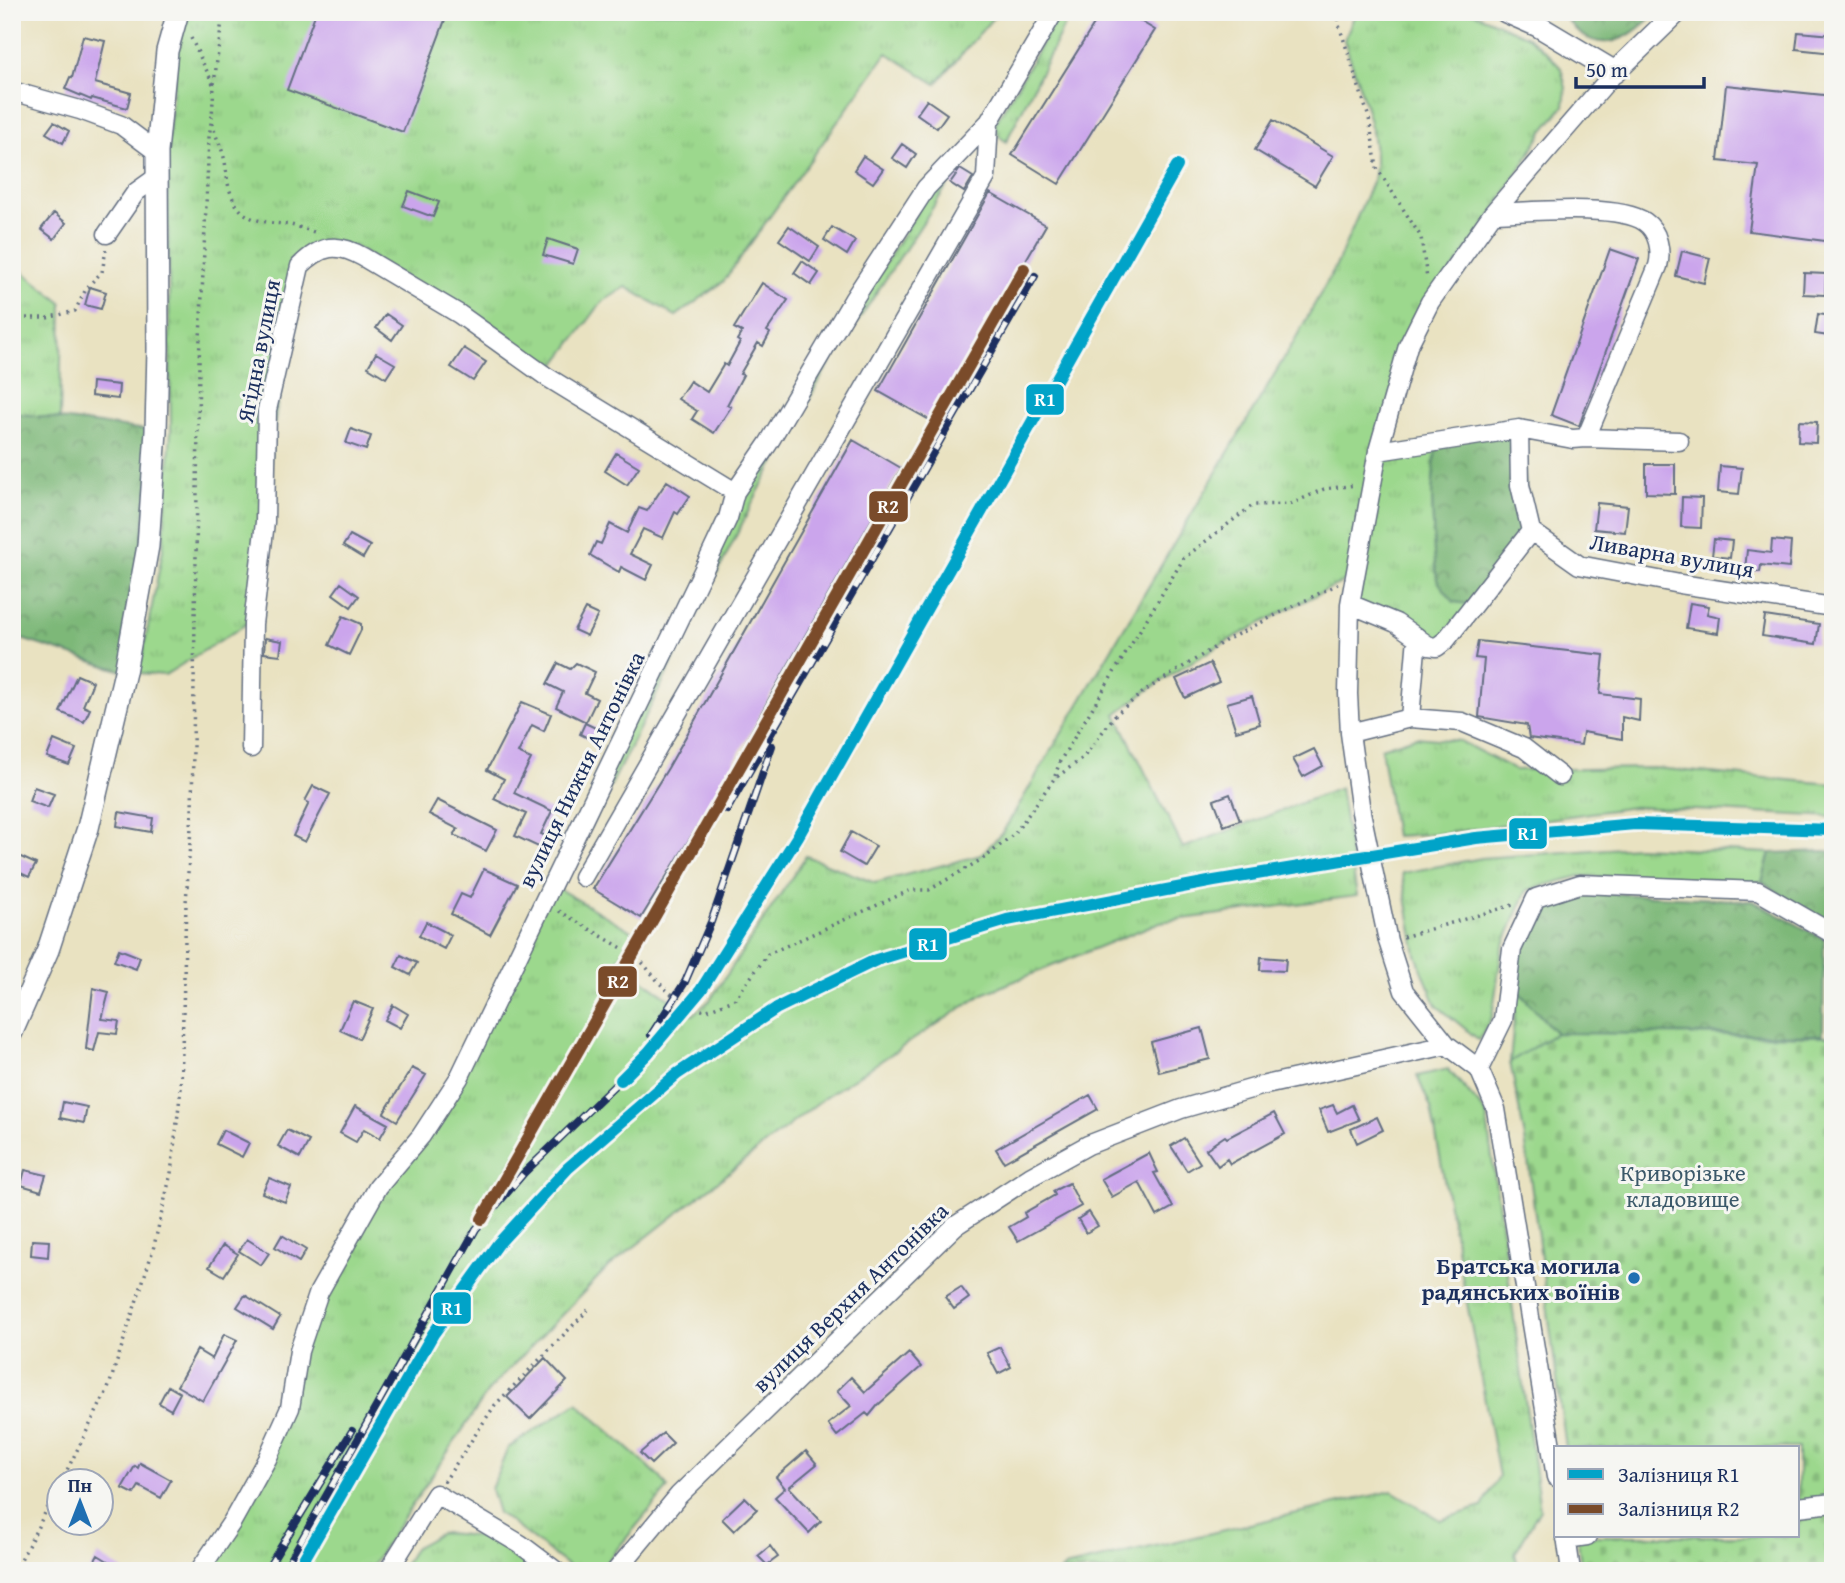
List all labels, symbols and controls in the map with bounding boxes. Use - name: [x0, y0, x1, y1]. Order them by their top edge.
- scale bar: [1576, 46, 1703, 90]
- text: 50 m: [1586, 54, 1628, 85]
- street label: Ягідна вулиця: [228, 276, 288, 427]
- line badge: R1: [1025, 383, 1065, 416]
- text: R1: [1034, 385, 1056, 413]
- line badge: R2: [868, 490, 909, 523]
- text: R2: [877, 492, 899, 520]
- street label: Ливарна вулиця: [1587, 524, 1757, 586]
- street label: вулиця Нижня Антонівка: [509, 645, 653, 893]
- line badge: R1: [1508, 817, 1548, 850]
- text: R1: [1517, 819, 1539, 847]
- line badge: R1: [908, 927, 948, 961]
- text: R1: [917, 930, 939, 958]
- line badge: R2: [597, 965, 638, 998]
- text: R2: [607, 967, 629, 995]
- park label: Криворізьке кладовище: [1620, 1156, 1746, 1215]
- street label: вулиця Верхня Антонівка: [745, 1194, 955, 1400]
- place label: Братська могила радянських воїнів: [1422, 1249, 1620, 1308]
- marker: Братська могила радянських воїнів: [1626, 1270, 1642, 1286]
- line badge: R1: [432, 1291, 472, 1325]
- text: R1: [441, 1294, 463, 1322]
- legend: [1554, 1446, 1800, 1538]
- text: Залізниця R1: [1618, 1459, 1740, 1490]
- north arrow: [46, 1468, 116, 1538]
- text: Пн: [68, 1471, 93, 1499]
- text: Залізниця R2: [1618, 1493, 1740, 1524]

